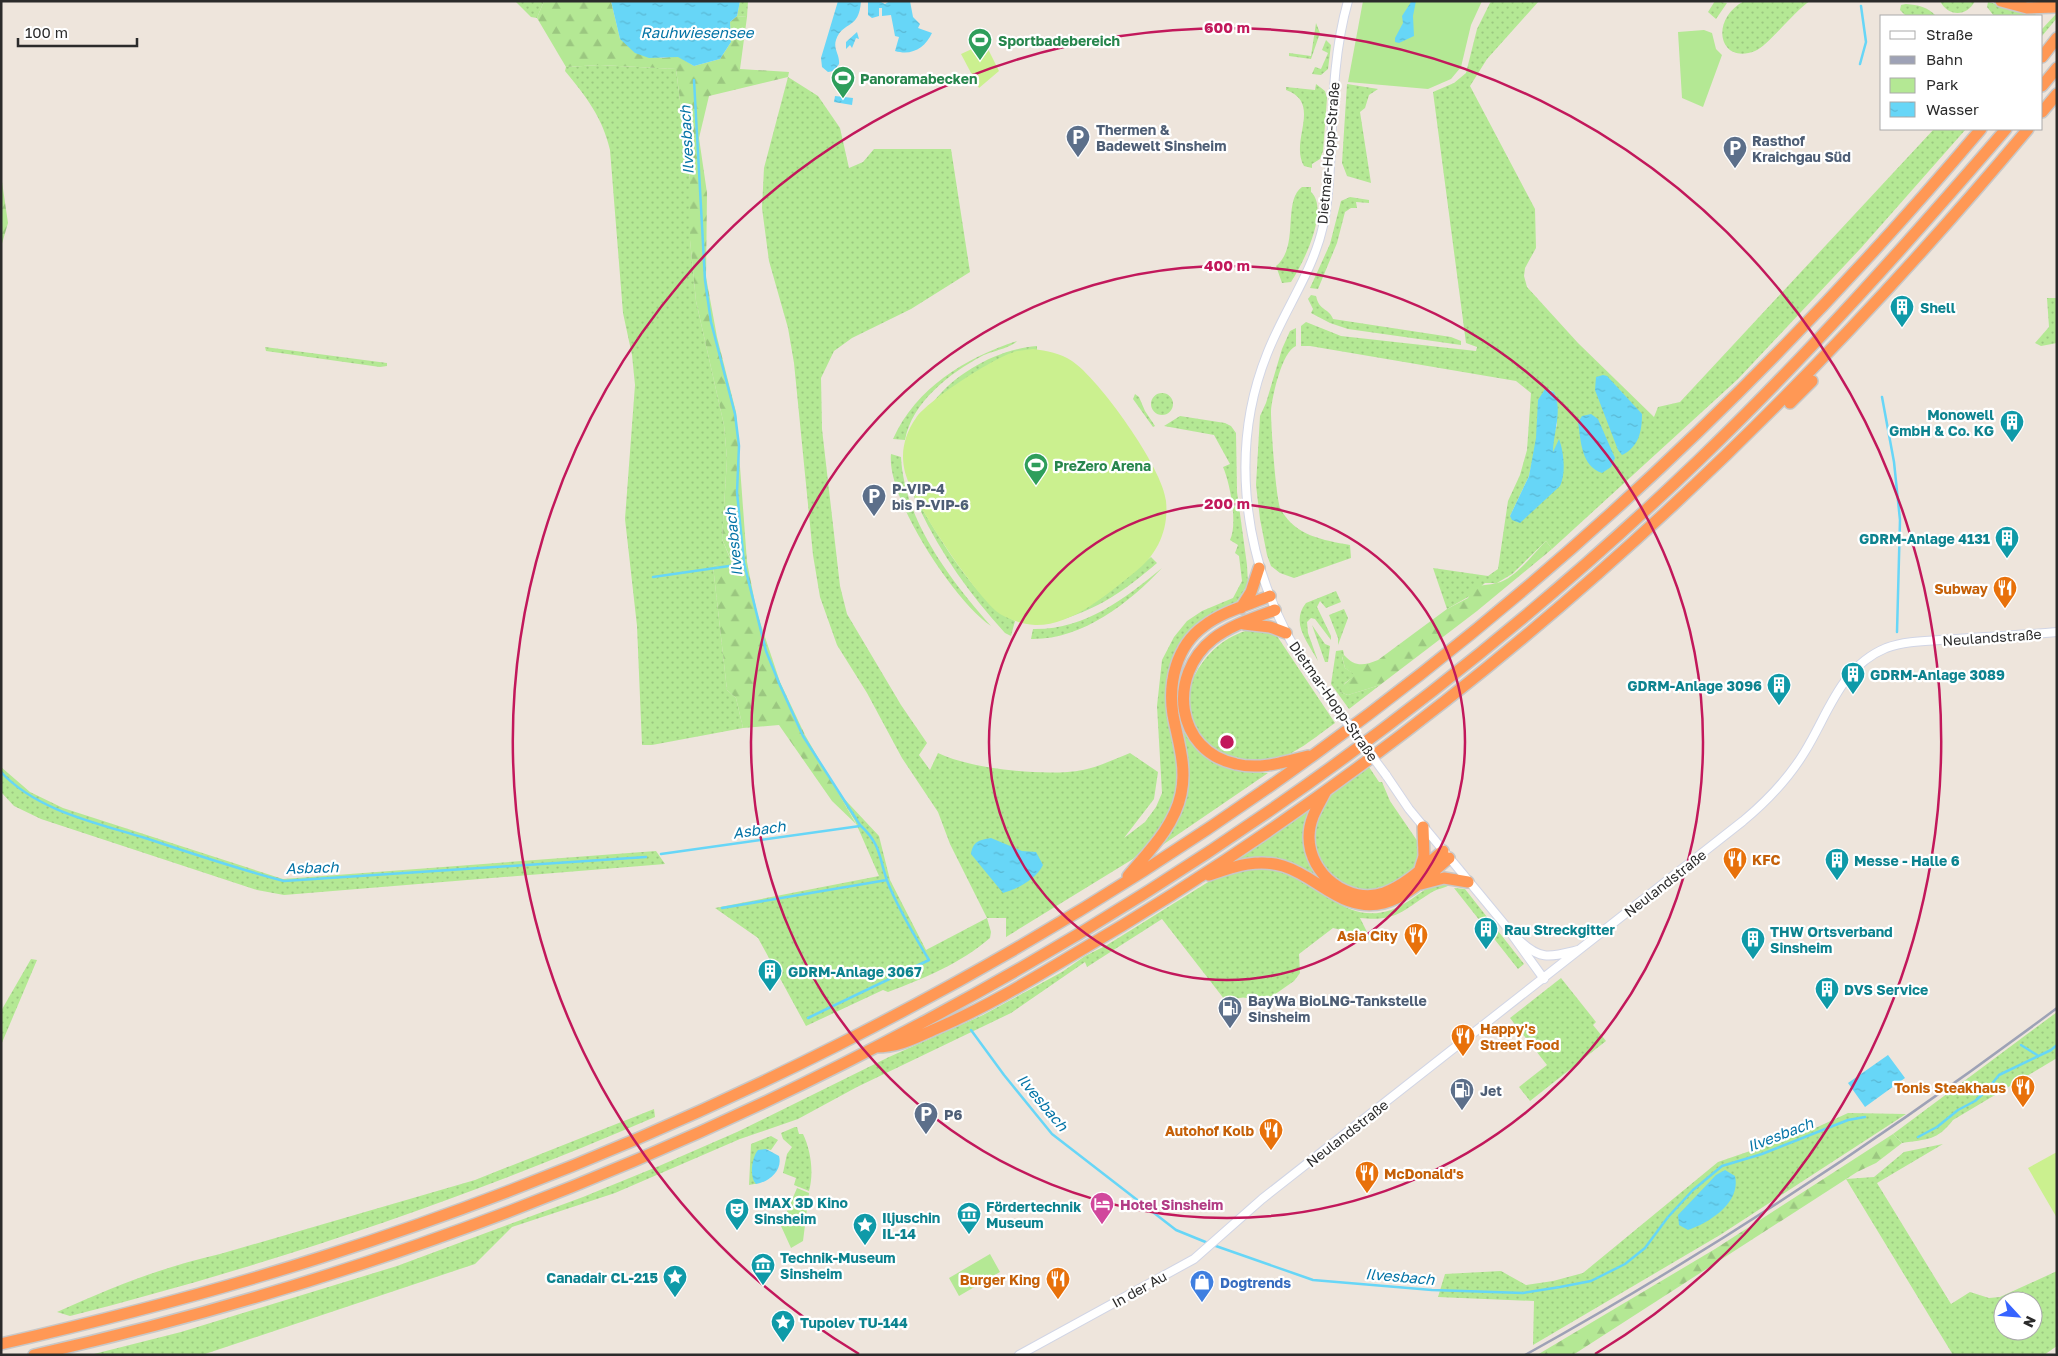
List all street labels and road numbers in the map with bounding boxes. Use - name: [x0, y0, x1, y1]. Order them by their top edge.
- street label: Dietmar-Hopp-Straße: [1313, 81, 1343, 225]
- street label: Neulandstraße: [1942, 625, 2042, 649]
- street label: Dietmar-Hopp-Straße: [1286, 638, 1382, 764]
- street label: Neulandstraße: [1621, 846, 1709, 920]
- street label: Neulandstraße: [1303, 1096, 1391, 1170]
- street label: In der Au: [1109, 1267, 1169, 1311]

